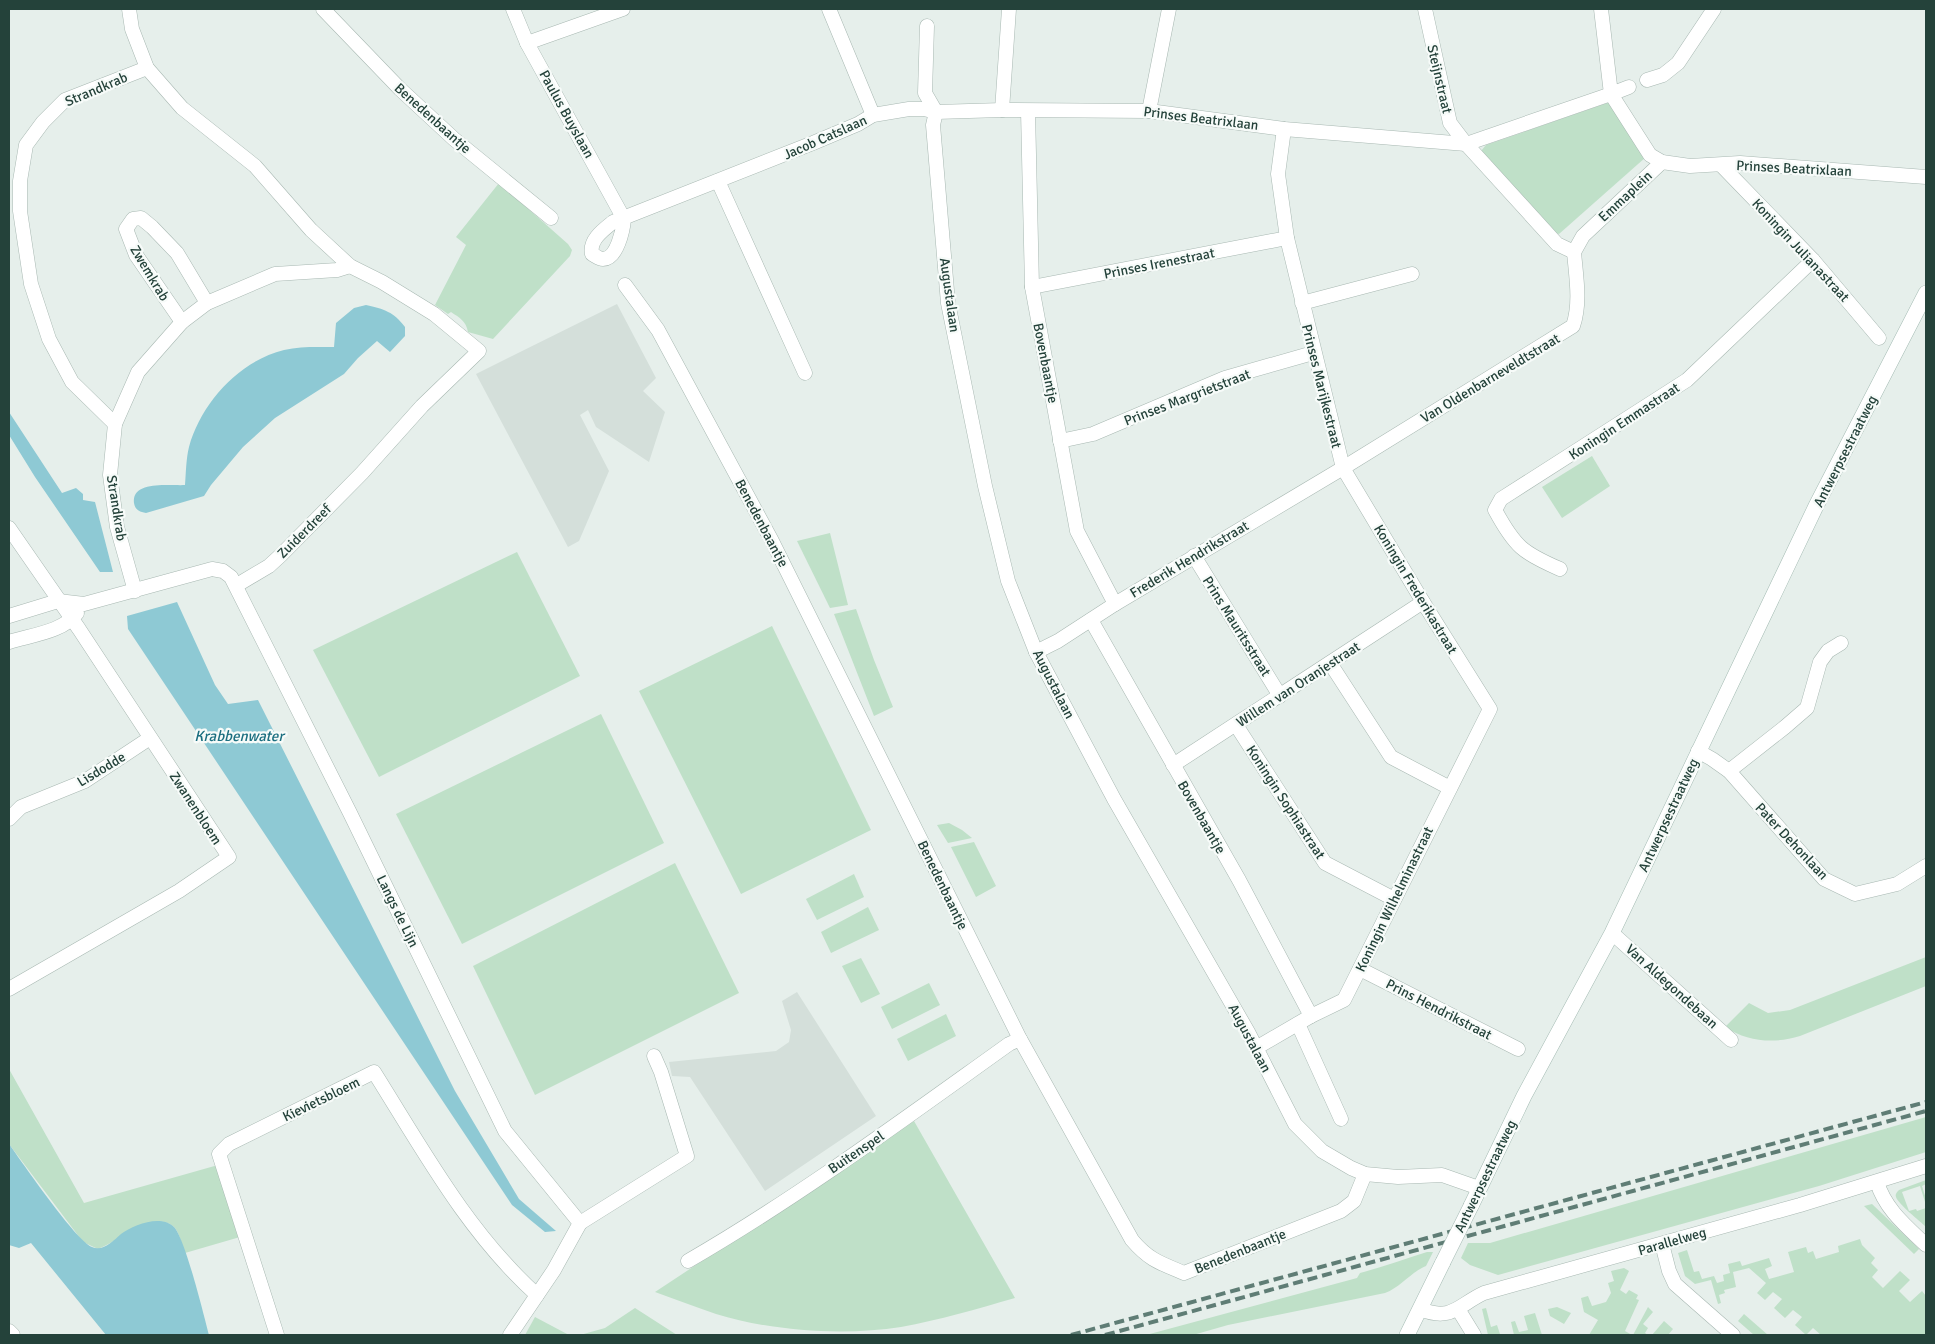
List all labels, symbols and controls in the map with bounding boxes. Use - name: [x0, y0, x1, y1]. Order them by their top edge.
- street label: Steijnstraat: [1423, 43, 1456, 115]
- street label: Paulus Buyslaan: [535, 67, 598, 161]
- street label: Strandkrab: [62, 69, 130, 110]
- street label: Benedenbaantje: [391, 79, 475, 157]
- street label: Prinses Beatrixlaan: [1142, 103, 1259, 134]
- street label: Jacob Catslaan: [781, 111, 870, 163]
- street label: Prinses Beatrixlaan: [1736, 157, 1852, 180]
- street label: Emmaplein: [1595, 167, 1656, 225]
- street label: Koningin Julianastraat: [1748, 195, 1853, 306]
- street label: Zwemkrab: [126, 242, 173, 304]
- street label: Prinses Irenestraat: [1102, 244, 1216, 283]
- street label: Augustalaan: [936, 257, 963, 333]
- street label: Bovenbaantje: [1029, 321, 1062, 405]
- street label: Prinses Marijkestraat: [1298, 322, 1345, 450]
- street label: Van Oldenbarneveldtstraat: [1418, 330, 1563, 427]
- street label: Prinses Margrietstraat: [1122, 366, 1253, 429]
- street label: Koningin Emmastraat: [1566, 379, 1683, 464]
- street label: Antwerpsestraatweg: [1810, 392, 1881, 510]
- street label: Strandkrab: [103, 474, 130, 542]
- street label: Benedenbaantje: [731, 476, 792, 570]
- street label: Zuiderdreef: [274, 500, 336, 562]
- street label: Frederik Hendrikstraat: [1127, 517, 1252, 602]
- street label: Koningin Frederikastraat: [1370, 521, 1461, 657]
- street label: Prins Mauritsstraat: [1199, 573, 1274, 680]
- street label: Willem van Oranjestraat: [1233, 638, 1363, 731]
- street label: Augustalaan: [1029, 647, 1078, 722]
- water label: Krabbenwater: [194, 727, 286, 745]
- street label: Koningin Sophiastraat: [1242, 742, 1329, 862]
- street label: Lisdodde: [74, 748, 129, 790]
- street label: Antwerpsestraatweg: [1635, 756, 1702, 875]
- street label: Zwanenbloem: [166, 769, 225, 848]
- street label: Bovenbaantje: [1174, 778, 1229, 857]
- street label: Pater Dehonlaan: [1752, 799, 1832, 883]
- street label: Koningin Wilhelminastraat: [1352, 824, 1437, 975]
- street label: Benedenbaantje: [914, 838, 972, 933]
- street label: Langs de Lijn: [373, 872, 422, 950]
- street label: Van Aldegondebaan: [1622, 941, 1721, 1032]
- street label: Prins Hendrikstraat: [1383, 975, 1495, 1044]
- street label: Augustalaan: [1224, 1001, 1275, 1075]
- street label: Kievietsbloem: [280, 1073, 363, 1125]
- street label: Antwerpsestraatweg: [1451, 1117, 1520, 1235]
- street label: Buitenspel: [825, 1128, 888, 1177]
- street label: Parallelweg: [1636, 1224, 1708, 1259]
- street label: Benedenbaantje: [1192, 1225, 1288, 1278]

